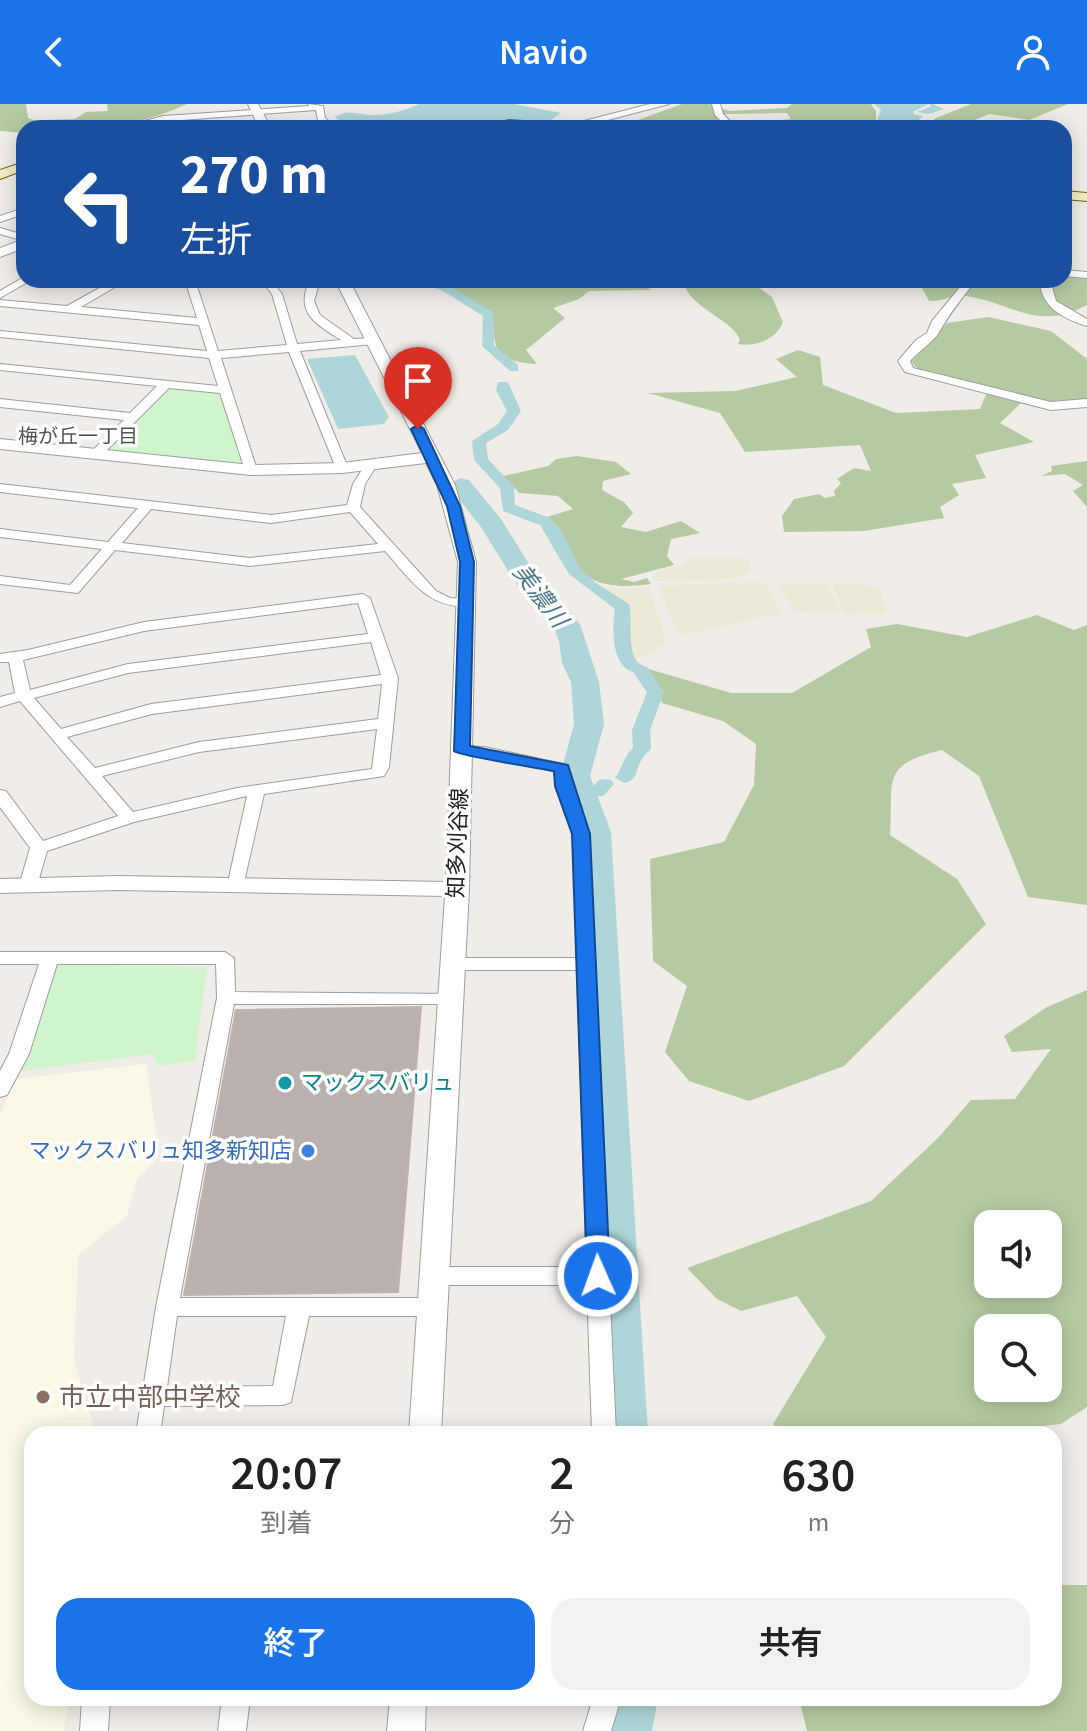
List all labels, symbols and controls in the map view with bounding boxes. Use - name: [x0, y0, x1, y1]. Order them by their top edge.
- text: Navio: [499, 27, 588, 78]
- icon: back: [32, 30, 76, 74]
- icon: person: [1011, 30, 1055, 74]
- text: 270 m: [180, 136, 328, 215]
- icon: left: [48, 152, 152, 256]
- text: 左折: [180, 215, 252, 266]
- pin: [384, 347, 452, 429]
- icon: arrive: [396, 359, 440, 403]
- district label: 梅が丘一丁目: [18, 423, 138, 451]
- water label: 美濃川: [504, 557, 577, 638]
- street label: 知多刈谷線: [440, 787, 476, 899]
- place label: マックスバリュ: [301, 1067, 454, 1099]
- marker: マックスバリュ: [276, 1074, 294, 1092]
- place label: マックスバリュ知多新知店: [29, 1135, 292, 1167]
- marker: マックスバリュ知多新知店: [299, 1142, 317, 1160]
- map controls: [974, 1210, 1062, 1402]
- button: sound: [974, 1210, 1062, 1298]
- position arrow: [556, 1234, 640, 1318]
- button: search: [974, 1314, 1062, 1402]
- place label: 市立中部中学校: [59, 1379, 241, 1416]
- marker: 市立中部中学校: [34, 1388, 52, 1406]
- text: 20:07: [231, 1440, 342, 1508]
- text: 2: [550, 1440, 574, 1508]
- text: 630: [782, 1442, 855, 1510]
- text: m: [808, 1504, 829, 1541]
- text: 到着: [260, 1505, 312, 1542]
- text: 分: [549, 1505, 575, 1542]
- button: 終了: [56, 1598, 535, 1690]
- button: 共有: [551, 1598, 1030, 1690]

